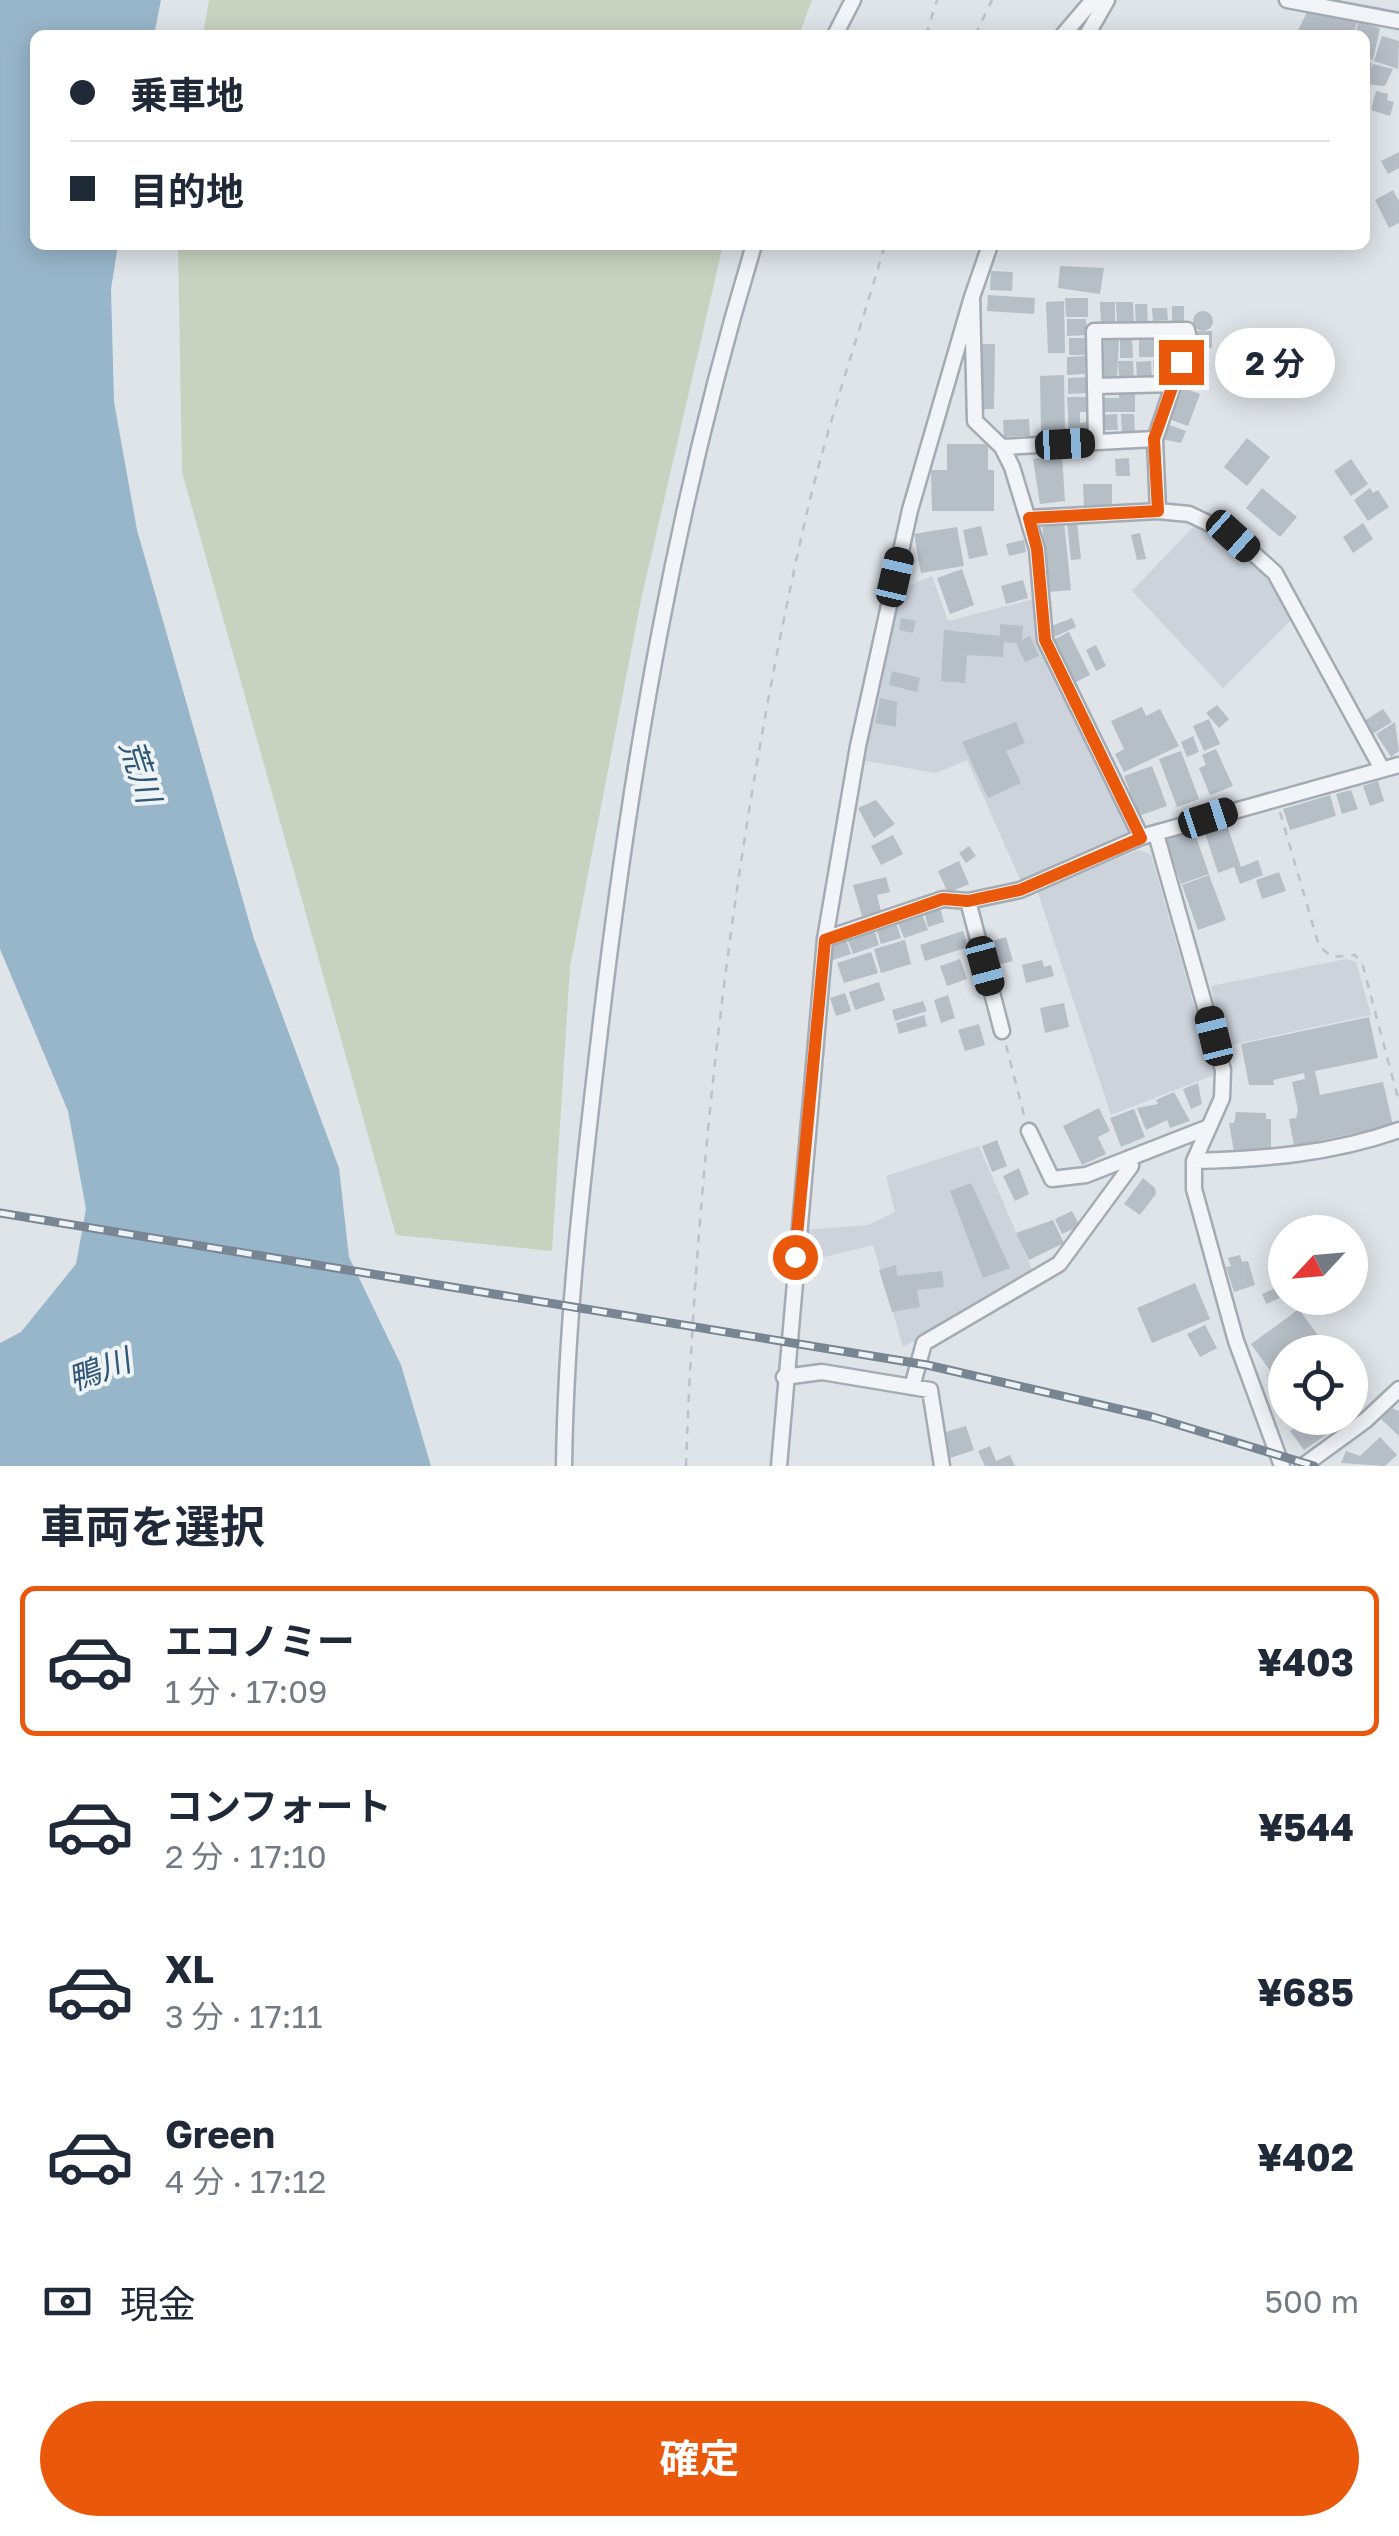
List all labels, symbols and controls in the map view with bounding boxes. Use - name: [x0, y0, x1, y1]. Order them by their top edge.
- text: 乗車地: [130, 72, 244, 117]
- text: 目的地: [130, 168, 244, 213]
- callout: 2 分: [1216, 327, 1336, 397]
- route end: [1159, 340, 1204, 385]
- text: 2 分: [1245, 344, 1305, 382]
- car: [1034, 427, 1096, 461]
- car: [1201, 505, 1265, 567]
- car: [874, 544, 916, 610]
- water label: 荒川: [113, 735, 170, 810]
- car: [1175, 794, 1241, 842]
- car: [963, 933, 1007, 999]
- car: [1192, 1003, 1236, 1069]
- north arrow: [1268, 1215, 1368, 1315]
- map controls: [1268, 1215, 1368, 1435]
- route start: [773, 1235, 818, 1280]
- button: locate: [1268, 1335, 1368, 1435]
- water label: 鴨川: [62, 1339, 138, 1398]
- text: 車両を選択: [40, 1499, 265, 1553]
- icon: car: [45, 1616, 135, 1706]
- text: エコノミー: [165, 1618, 355, 1663]
- text: ¥403: [1257, 1639, 1354, 1684]
- text: 1 分 · 17:09: [165, 1672, 327, 1710]
- icon: car: [45, 1781, 135, 1871]
- text: コンフォート: [165, 1783, 392, 1828]
- text: ¥544: [1258, 1804, 1354, 1849]
- text: 2 分 · 17:10: [165, 1837, 327, 1875]
- icon: car: [45, 1946, 135, 2036]
- text: XL: [165, 1946, 214, 1991]
- text: ¥685: [1257, 1969, 1354, 2014]
- text: 3 分 · 17:11: [165, 1997, 322, 2035]
- icon: car: [45, 2111, 135, 2201]
- text: Green: [165, 2111, 275, 2156]
- text: ¥402: [1257, 2134, 1354, 2179]
- text: 4 分 · 17:12: [165, 2162, 326, 2200]
- icon: cash: [40, 2274, 95, 2329]
- text: 現金: [120, 2281, 196, 2326]
- text: 500 m: [1264, 2282, 1359, 2320]
- button: 確定: [40, 2401, 1359, 2516]

